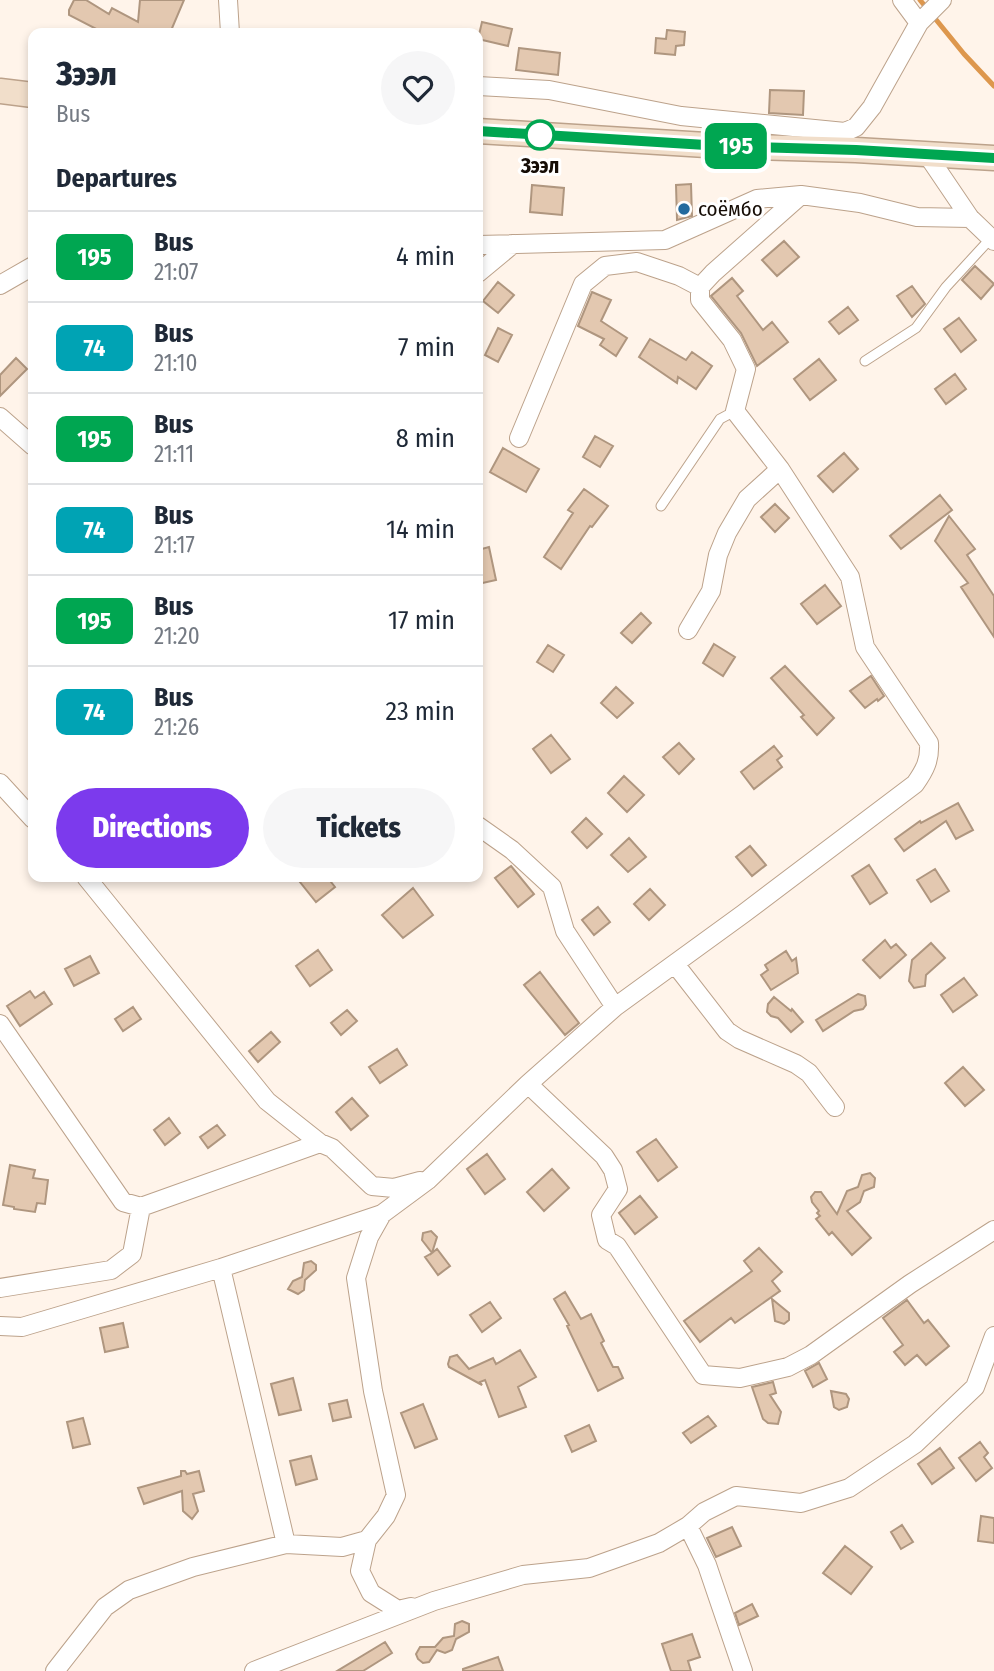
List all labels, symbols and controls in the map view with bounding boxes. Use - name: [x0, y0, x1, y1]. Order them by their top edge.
- button: heart: [381, 51, 455, 125]
- text: Зээл: [56, 54, 117, 94]
- text: Bus: [56, 100, 90, 128]
- marker: Зээл: [525, 120, 555, 150]
- line badge: 195: [696, 123, 776, 169]
- text: 195: [719, 132, 753, 160]
- place label: Зээл: [520, 153, 559, 179]
- text: Departures: [56, 163, 177, 194]
- place label: соёмбо: [698, 196, 763, 222]
- marker: соёмбо: [676, 201, 692, 217]
- text: Bus: [154, 227, 193, 258]
- text: 4 min: [396, 241, 455, 272]
- text: 195: [77, 243, 112, 271]
- text: 21:07: [154, 258, 198, 286]
- text: Bus: [154, 318, 193, 349]
- text: 7 min: [398, 332, 455, 363]
- text: 74: [84, 334, 105, 362]
- text: 21:10: [154, 349, 198, 377]
- text: Bus: [154, 409, 193, 440]
- text: 8 min: [396, 423, 455, 454]
- text: 195: [77, 425, 112, 453]
- text: 21:11: [154, 440, 194, 468]
- text: Bus: [154, 500, 193, 531]
- text: 14 min: [386, 514, 455, 545]
- text: 74: [84, 516, 105, 544]
- text: 21:17: [154, 531, 195, 559]
- text: Bus: [154, 591, 193, 622]
- text: 17 min: [388, 605, 455, 636]
- text: 195: [77, 607, 112, 635]
- text: 21:20: [154, 622, 200, 650]
- text: Bus: [154, 682, 193, 713]
- text: 23 min: [386, 696, 455, 727]
- text: 74: [84, 698, 105, 726]
- text: 21:26: [154, 713, 199, 741]
- button: Directions: [56, 788, 249, 868]
- button: Tickets: [263, 788, 455, 868]

